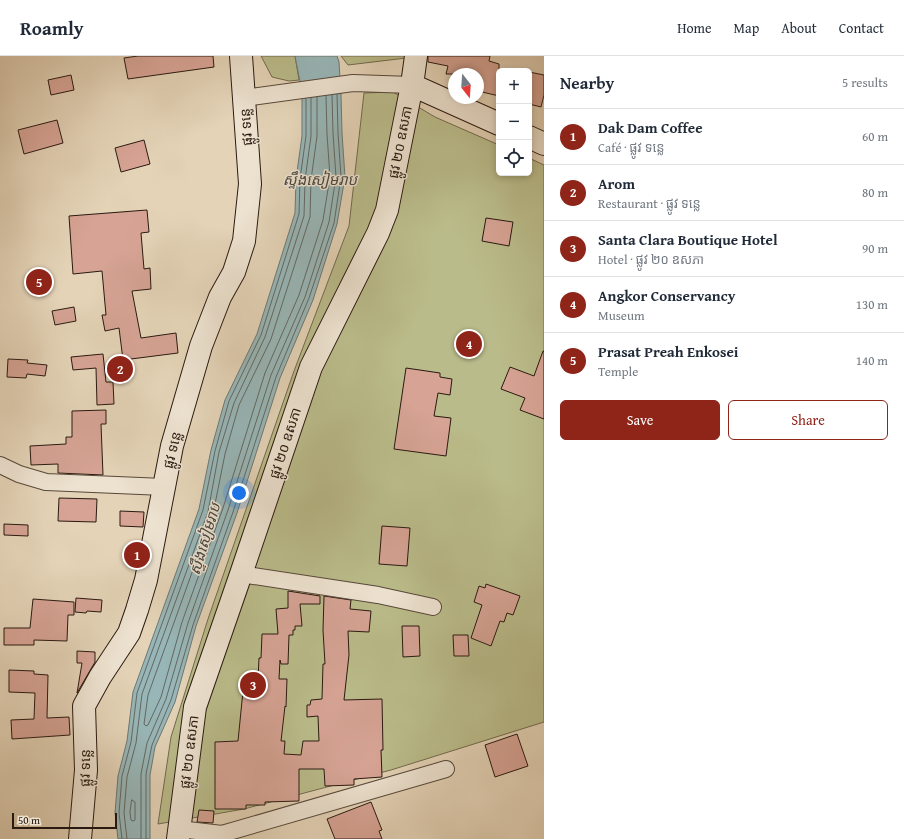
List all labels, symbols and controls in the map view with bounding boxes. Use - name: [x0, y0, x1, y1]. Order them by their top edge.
- text: Roamly: [20, 14, 84, 42]
- text: Home: [677, 18, 712, 38]
- text: Map: [734, 18, 759, 38]
- text: About: [781, 18, 817, 38]
- text: Contact: [839, 18, 884, 38]
- north arrow: [448, 68, 484, 104]
- map controls: [496, 68, 532, 176]
- button: +: [496, 68, 532, 104]
- text: Nearby: [560, 70, 614, 95]
- text: 5 results: [842, 73, 888, 92]
- street label: ផ្លូវ ២០ ឧសភា: [383, 104, 419, 181]
- button: −: [496, 104, 532, 140]
- street label: ផ្លូវ ទន្លេ: [235, 107, 259, 147]
- text: Dak Dam Coffee: [598, 117, 703, 138]
- text: 1: [570, 127, 576, 146]
- text: 60 m: [862, 127, 888, 146]
- text: Café · ផ្លូវ ទន្លេ: [598, 138, 665, 157]
- button: locate: [496, 140, 532, 176]
- water label: ស្ទឹងសៀមរាប: [283, 169, 359, 190]
- text: Arom: [598, 173, 635, 194]
- text: 2: [570, 183, 576, 202]
- text: 80 m: [862, 183, 888, 202]
- text: Restaurant · ផ្លូវ ទន្លេ: [598, 194, 701, 213]
- text: Santa Clara Boutique Hotel: [598, 229, 778, 250]
- text: 3: [570, 239, 576, 258]
- text: 90 m: [862, 239, 888, 258]
- text: Hotel · ផ្លូវ ២០ ឧសភា: [598, 250, 704, 269]
- pin: 5: [26, 267, 52, 297]
- text: Angkor Conservancy: [598, 285, 735, 306]
- text: 4: [570, 295, 576, 314]
- text: 130 m: [856, 295, 888, 314]
- text: Museum: [598, 306, 645, 325]
- pin: 4: [456, 329, 482, 359]
- text: Prasat Preah Enkosei: [598, 341, 738, 362]
- text: 5: [570, 351, 576, 370]
- text: 140 m: [856, 351, 888, 370]
- pin: 2: [107, 354, 133, 384]
- text: Temple: [598, 362, 638, 381]
- button: Save: [560, 400, 720, 440]
- button: Share: [728, 400, 888, 440]
- street label: ផ្លូវ ២០ ឧសភា: [264, 405, 308, 482]
- street label: ផ្លូវ ទន្លេ: [158, 429, 188, 471]
- your location: [229, 483, 249, 503]
- water label: ស្ទឹងសៀមរាប: [184, 499, 226, 577]
- pin: 1: [124, 540, 150, 570]
- pin: 3: [240, 670, 266, 700]
- street label: ផ្លូវ ២០ ឧសភា: [175, 714, 206, 790]
- street label: ផ្លូវ ទន្លេ: [75, 749, 97, 787]
- scale bar: [12, 811, 117, 830]
- text: 50 m: [18, 812, 40, 828]

